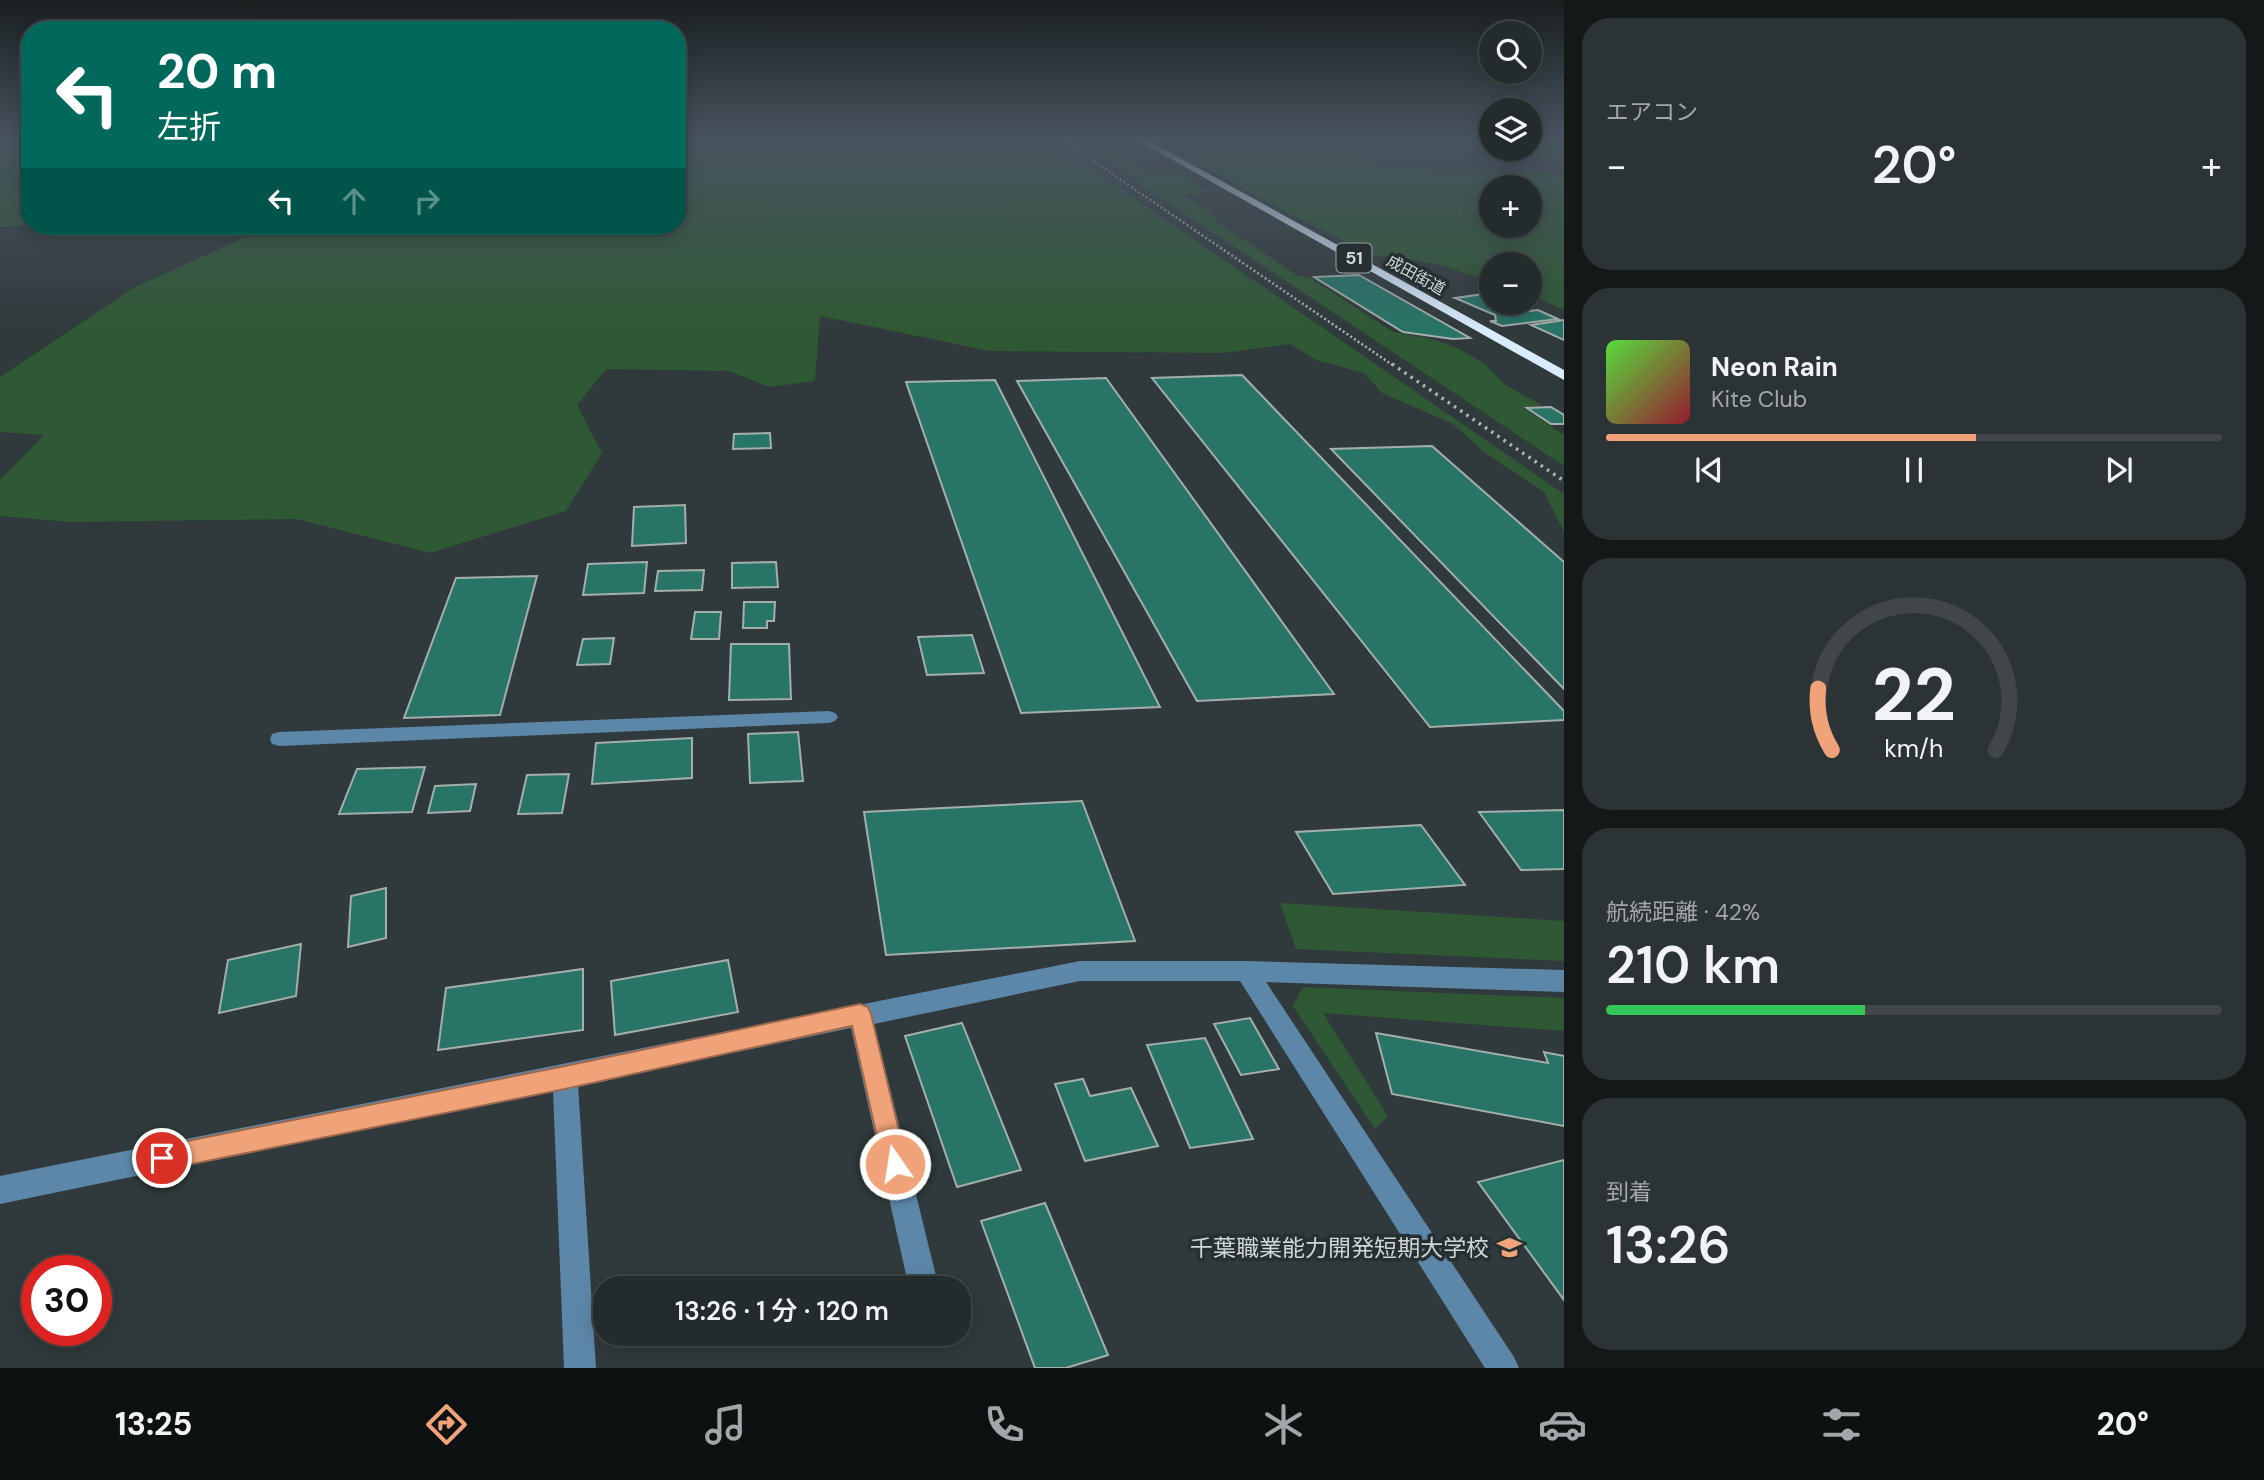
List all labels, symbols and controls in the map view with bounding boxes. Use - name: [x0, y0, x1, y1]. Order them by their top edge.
- map controls: [1479, 21, 1542, 315]
- button: search: [1479, 21, 1542, 84]
- text: 20 m: [157, 39, 277, 103]
- icon: left: [42, 49, 133, 140]
- text: エアコン: [1606, 97, 1698, 127]
- button: layers: [1479, 98, 1542, 161]
- text: 左折: [157, 106, 221, 148]
- text: 20°: [1872, 131, 1956, 199]
- text: −: [1606, 141, 1627, 191]
- text: +: [2201, 141, 2222, 191]
- button: +: [1479, 175, 1542, 238]
- icon: left: [262, 182, 300, 220]
- icon: ahead: [335, 182, 373, 220]
- icon: right: [408, 182, 446, 220]
- road number: 51: [1336, 244, 1372, 272]
- street label: 成田街道: [1383, 250, 1449, 300]
- button: −: [1479, 252, 1542, 315]
- text: Neon Rain: [1711, 350, 1838, 384]
- text: Kite Club: [1711, 384, 1807, 414]
- icon: previous: [1690, 451, 1728, 489]
- icon: pause: [1895, 451, 1933, 489]
- icon: next: [2100, 451, 2138, 489]
- text: 22: [1872, 648, 1956, 743]
- text: km/h: [1884, 732, 1944, 765]
- text: 航続距離 · 42%: [1606, 897, 1760, 927]
- text: 210 km: [1606, 931, 1780, 999]
- position arrow: [858, 1127, 932, 1201]
- pin: [132, 1128, 192, 1188]
- icon: arrive: [143, 1139, 181, 1177]
- text: 到着: [1606, 1177, 1652, 1207]
- text: 13:26: [1606, 1211, 1731, 1279]
- place label: 千葉職業能力開発短期大学校: [1190, 1233, 1489, 1263]
- school or university icon: 千葉職業能力開発短期大学校: [1495, 1234, 1523, 1262]
- speed limit sign: 30: [21, 1255, 112, 1346]
- text: 13:26 · 1 分 · 120 m: [675, 1294, 889, 1328]
- icon: directions: [422, 1400, 471, 1449]
- icon: music: [701, 1400, 750, 1449]
- icon: phone: [980, 1400, 1029, 1449]
- icon: climate: [1259, 1400, 1308, 1449]
- icon: car: [1538, 1400, 1587, 1449]
- icon: filters: [1817, 1400, 1866, 1449]
- text: 13:25: [115, 1403, 192, 1445]
- text: 20°: [2096, 1403, 2149, 1445]

